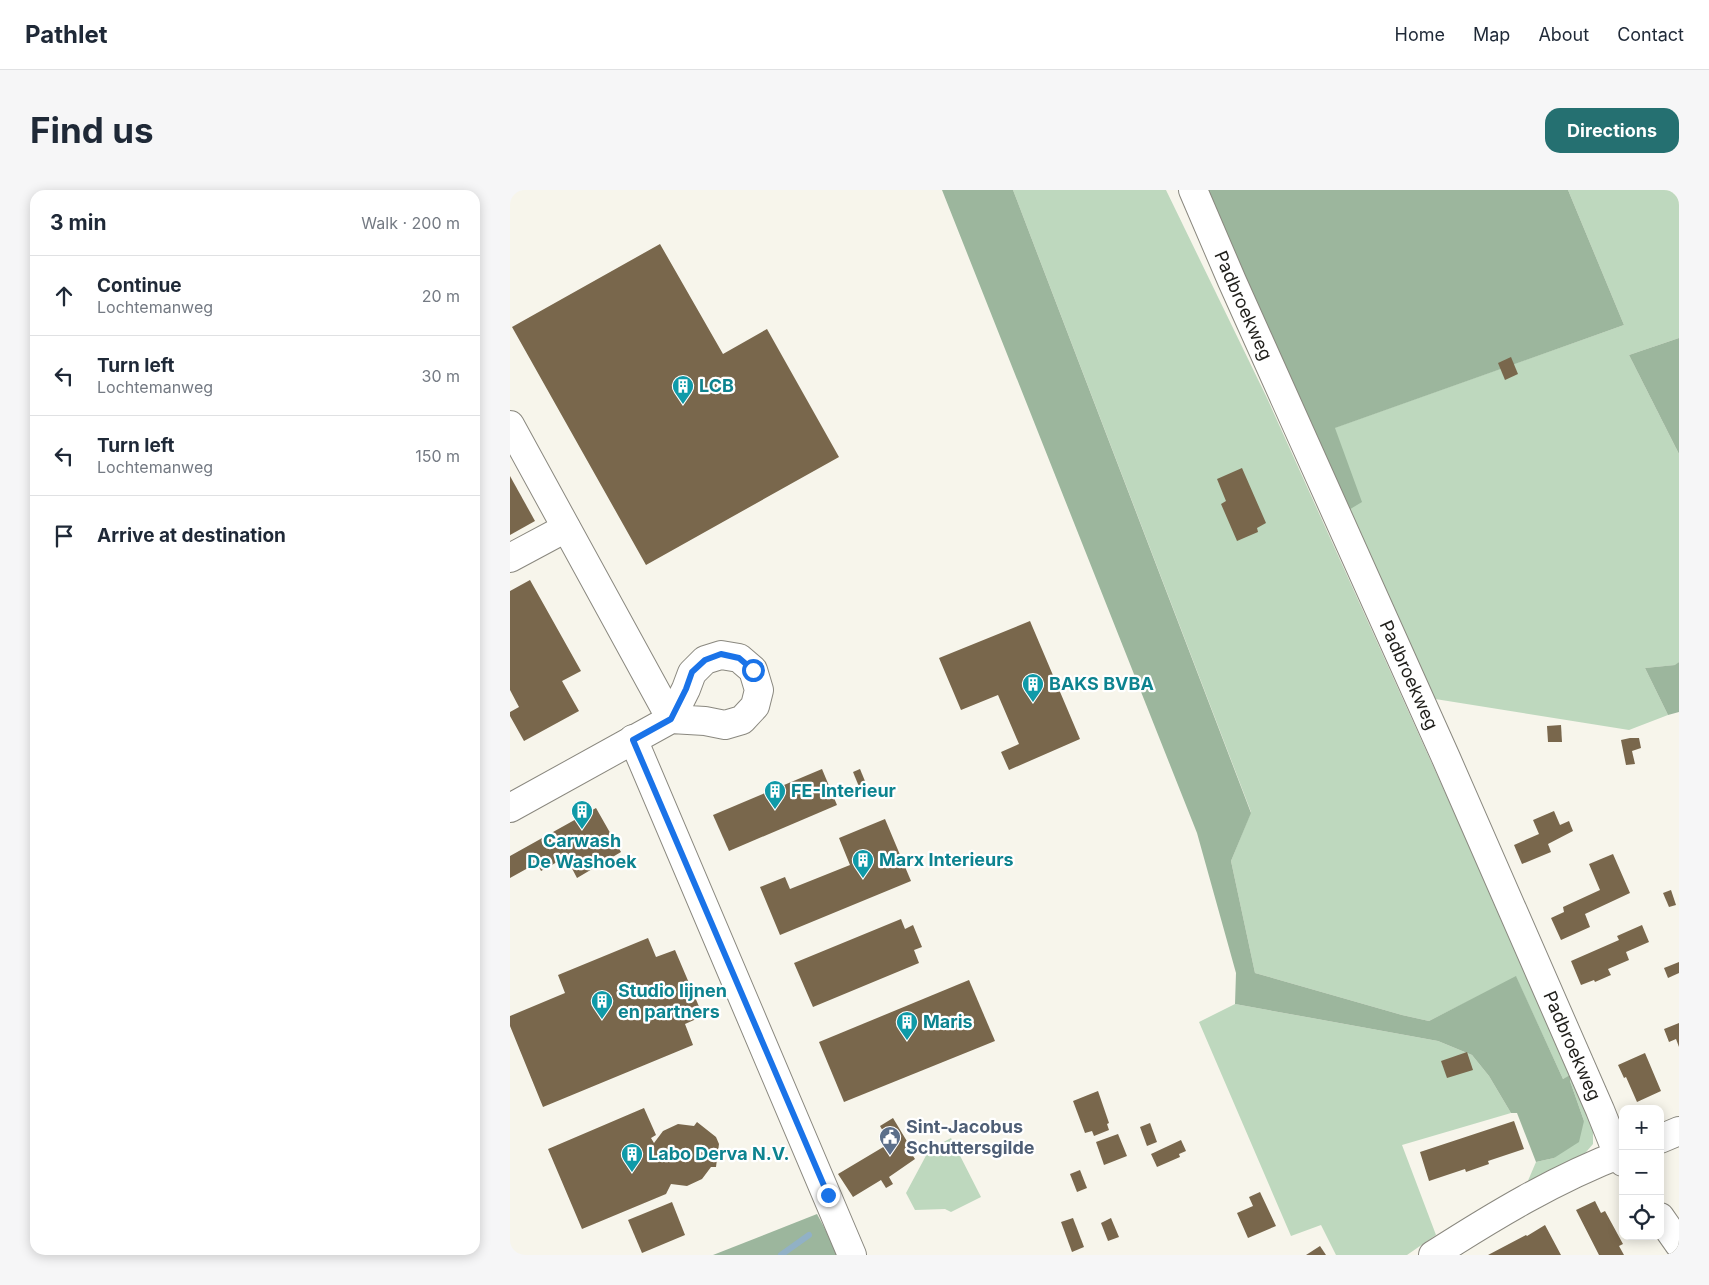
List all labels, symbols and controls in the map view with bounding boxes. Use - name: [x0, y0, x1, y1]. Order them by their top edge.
- text: Pathlet: [25, 20, 108, 49]
- text: Home: [1395, 24, 1445, 45]
- text: Map: [1473, 24, 1510, 45]
- text: About: [1538, 24, 1589, 45]
- text: Contact: [1617, 24, 1684, 45]
- button: Directions: [1545, 108, 1679, 153]
- text: Find us: [30, 109, 154, 151]
- text: 3 min: [50, 210, 106, 235]
- text: Walk · 200 m: [361, 213, 460, 233]
- street label: Padbroekweg: [1210, 248, 1277, 363]
- text: Continue: [97, 274, 182, 297]
- icon: ahead: [50, 282, 78, 310]
- text: 20 m: [422, 286, 460, 306]
- text: Lochtemanweg: [97, 297, 213, 317]
- text: Turn left: [97, 354, 175, 377]
- icon: left: [50, 362, 78, 390]
- text: 30 m: [422, 366, 460, 386]
- building icon: LCB: [671, 374, 695, 405]
- place label: LCB: [699, 375, 734, 396]
- text: Lochtemanweg: [97, 377, 213, 397]
- text: Turn left: [97, 434, 175, 457]
- icon: left: [50, 442, 78, 470]
- text: 150 m: [415, 446, 460, 466]
- text: Lochtemanweg: [97, 457, 213, 477]
- icon: arrive: [50, 522, 78, 550]
- text: Arrive at destination: [97, 524, 286, 547]
- street label: Padbroekweg: [1376, 617, 1443, 733]
- route start: [742, 659, 765, 682]
- building icon: BAKS BVBA: [1021, 672, 1045, 703]
- place label: BAKS BVBA: [1049, 673, 1154, 694]
- building icon: FE-Interieur: [763, 779, 787, 810]
- place label: FE-Interieur: [791, 780, 896, 801]
- building icon: Carwash De Washoek: [570, 799, 594, 830]
- place label: Carwash De Washoek: [527, 830, 637, 872]
- building icon: Marx Interieurs: [851, 848, 875, 879]
- place label: Marx Interieurs: [879, 849, 1014, 870]
- place label: Studio lijnen en partners: [618, 980, 727, 1022]
- street label: Padbroekweg: [1539, 988, 1606, 1104]
- building icon: Studio lijnen en partners: [590, 989, 614, 1020]
- building icon: Maris: [895, 1010, 919, 1041]
- place label: Maris: [923, 1011, 973, 1032]
- map controls: [1619, 1105, 1664, 1240]
- button: +: [1619, 1105, 1664, 1150]
- place label: Sint-Jacobus Schuttersgilde: [906, 1116, 1035, 1158]
- public building icon: Sint-Jacobus Schuttersgilde: [878, 1125, 902, 1156]
- building icon: Labo Derva N.V.: [620, 1142, 644, 1173]
- place label: Labo Derva N.V.: [648, 1143, 789, 1164]
- button: −: [1619, 1150, 1664, 1195]
- route end: [817, 1184, 840, 1207]
- button: locate: [1619, 1195, 1664, 1240]

